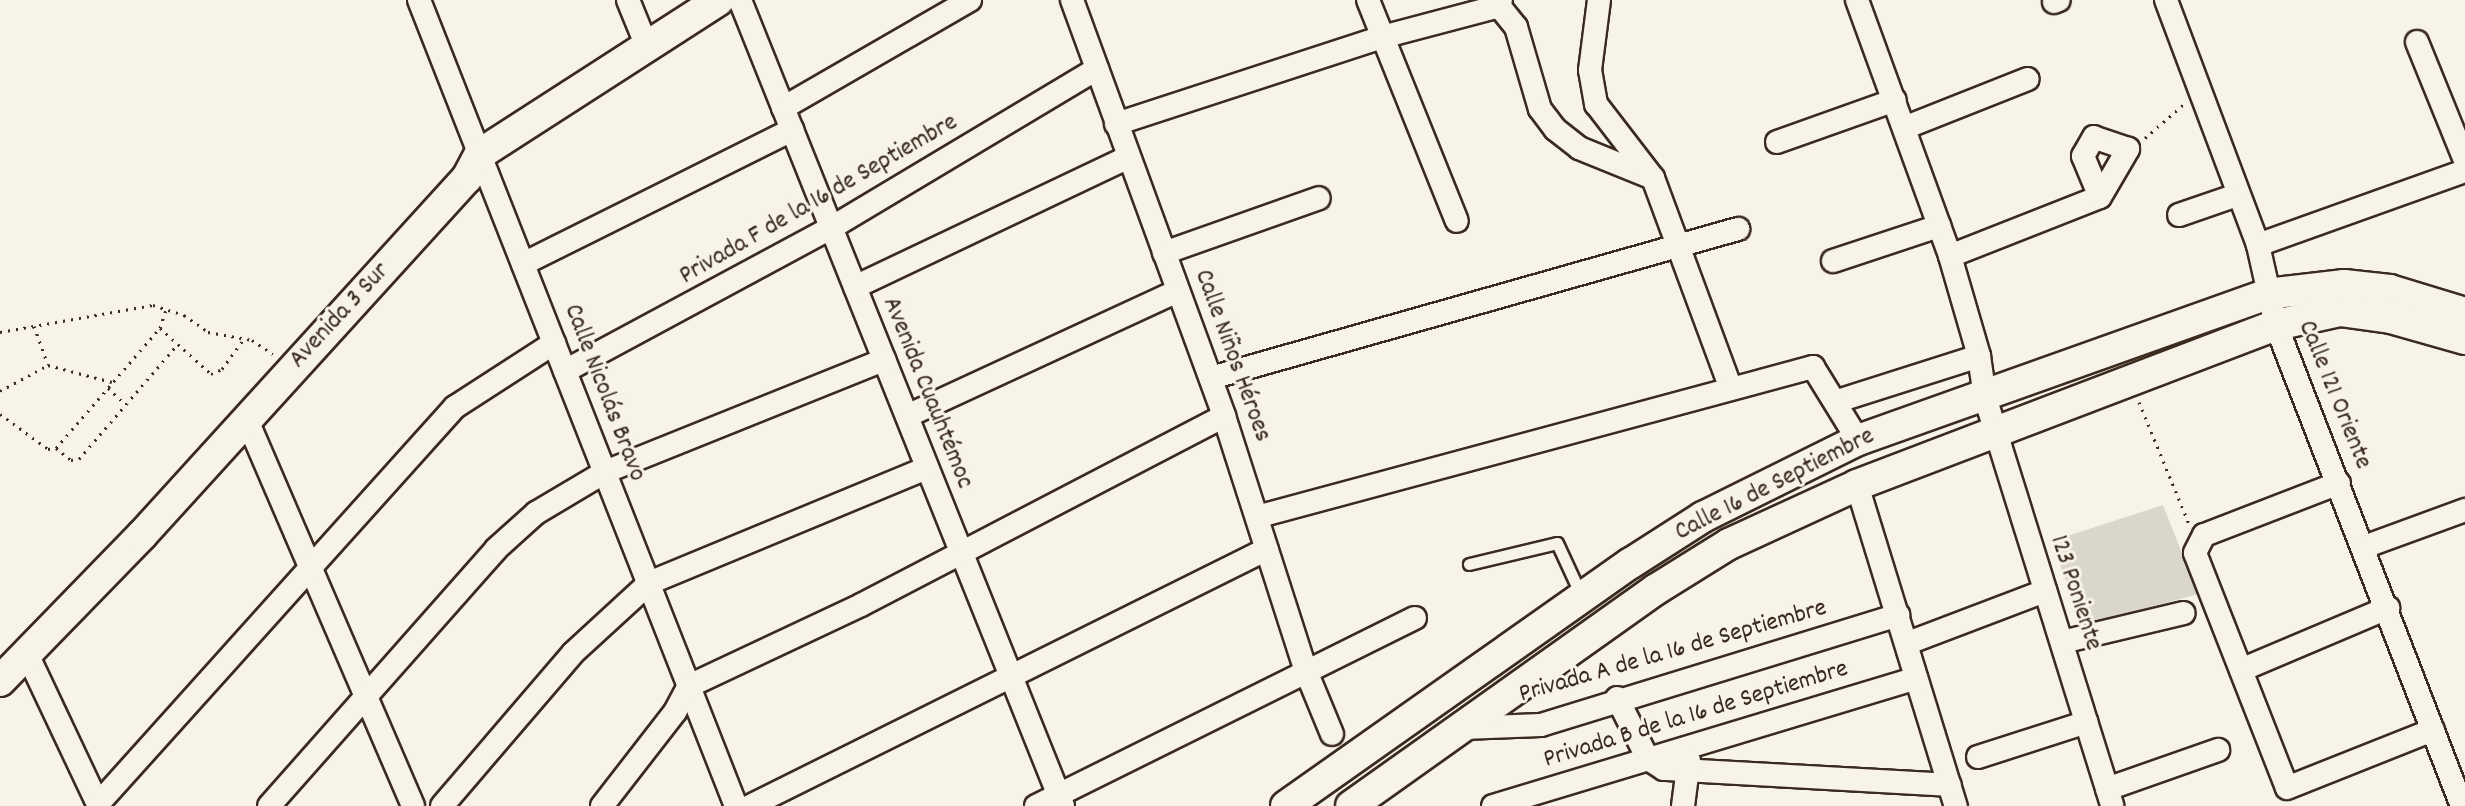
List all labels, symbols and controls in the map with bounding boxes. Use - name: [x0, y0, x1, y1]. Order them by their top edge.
- street label: Privada F de la 16 de Septiembre: [674, 108, 964, 292]
- street label: Avenida 3 Sur: [283, 257, 397, 375]
- street label: Calle Niños Héroes: [1186, 266, 1278, 446]
- street label: Avenida Cuauhtémoc: [874, 293, 980, 493]
- street label: Calle Nicolás Bravo: [556, 300, 652, 486]
- street label: Calle 121 Oriente: [2290, 316, 2378, 474]
- street label: Calle 16 de Septiembre: [1670, 421, 1880, 549]
- street label: 123 Poniente: [2042, 532, 2108, 654]
- street label: Privada A de la 16 de Septiembre: [1516, 593, 1830, 711]
- street label: Privada B de la 16 de Septiembre: [1540, 654, 1852, 776]

